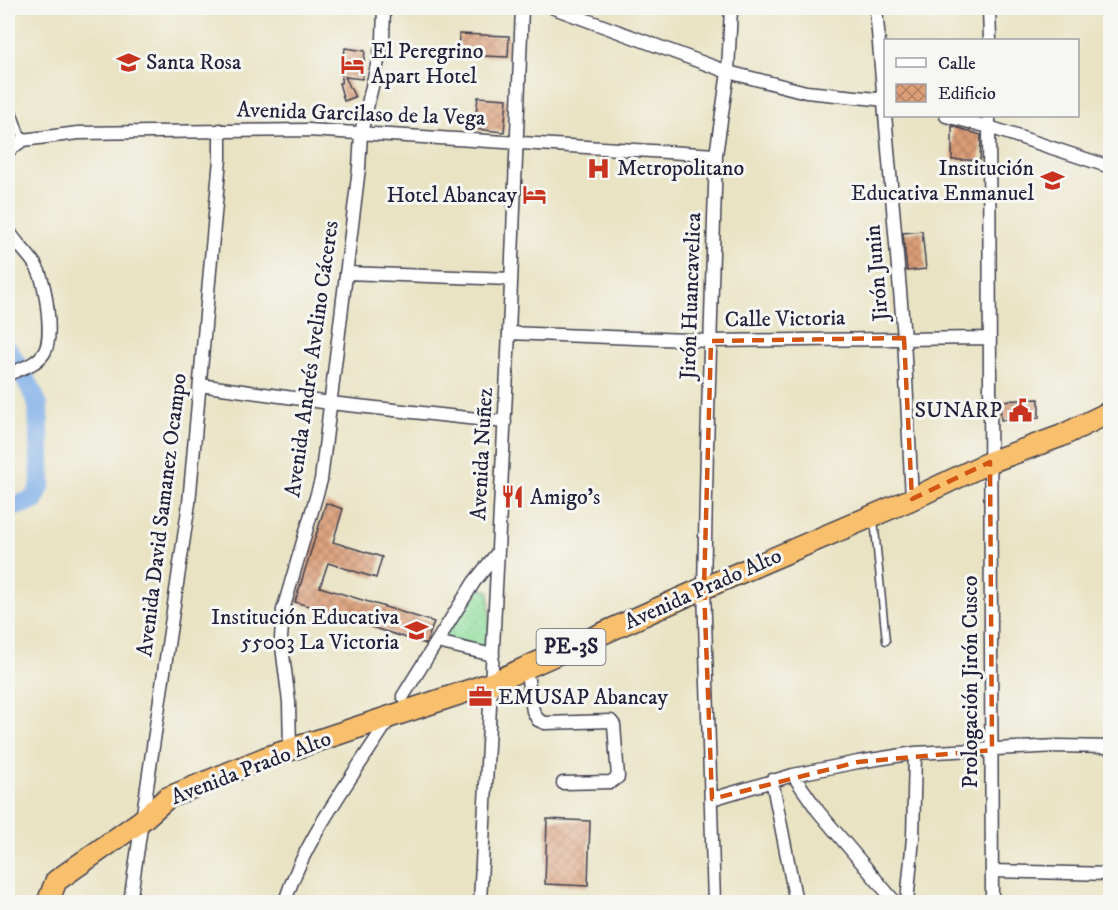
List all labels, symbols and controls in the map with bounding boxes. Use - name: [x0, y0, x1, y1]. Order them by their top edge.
- place label: El Peregrino Apart Hotel: [371, 38, 483, 90]
- legend: [884, 39, 1079, 117]
- school or university icon: Santa Rosa: [115, 49, 141, 75]
- place label: Santa Rosa: [146, 49, 242, 76]
- hotel icon: El Peregrino Apart Hotel: [340, 51, 366, 77]
- text: Calle: [938, 53, 976, 75]
- text: Edificio: [938, 83, 996, 105]
- street label: Avenida Garcilaso de la Vega: [236, 96, 486, 132]
- hospital icon: Metropolitano: [586, 155, 612, 181]
- place label: Metropolitano: [617, 155, 744, 182]
- place label: Institución Educativa Enmanuel: [851, 155, 1034, 207]
- school or university icon: Institución Educativa Enmanuel: [1039, 168, 1065, 194]
- place label: Hotel Abancay: [386, 182, 518, 209]
- hotel icon: Hotel Abancay: [522, 182, 548, 208]
- street label: Jirón Huancavelica: [675, 211, 707, 382]
- street label: Avenida Andrés Avelino Cáceres: [279, 219, 345, 499]
- street label: Jirón Junin: [859, 223, 895, 324]
- street label: Calle Victoria: [724, 304, 846, 334]
- street label: Avenida David Samanez Ocampo: [131, 372, 193, 658]
- street label: Avenida Nuñez: [465, 387, 499, 521]
- place label: SUNARP: [914, 397, 1002, 424]
- public building icon: SUNARP: [1007, 397, 1033, 423]
- restaurant icon: Amigo's: [499, 484, 525, 510]
- place label: Amigo's: [530, 484, 600, 511]
- street label: Avenida Prado Alto: [620, 542, 786, 636]
- street label: Prologación Jirón Cusco: [957, 576, 984, 788]
- place label: Institución Educativa 55003 La Victoria: [211, 604, 400, 656]
- school or university icon: Institución Educativa 55003 La Victoria: [404, 617, 430, 643]
- road number: PE-3S: [536, 629, 606, 665]
- office icon: EMUSAP Abancay: [467, 684, 493, 710]
- place label: EMUSAP Abancay: [498, 684, 669, 711]
- street label: Avenida Prado Alto: [167, 725, 335, 811]

